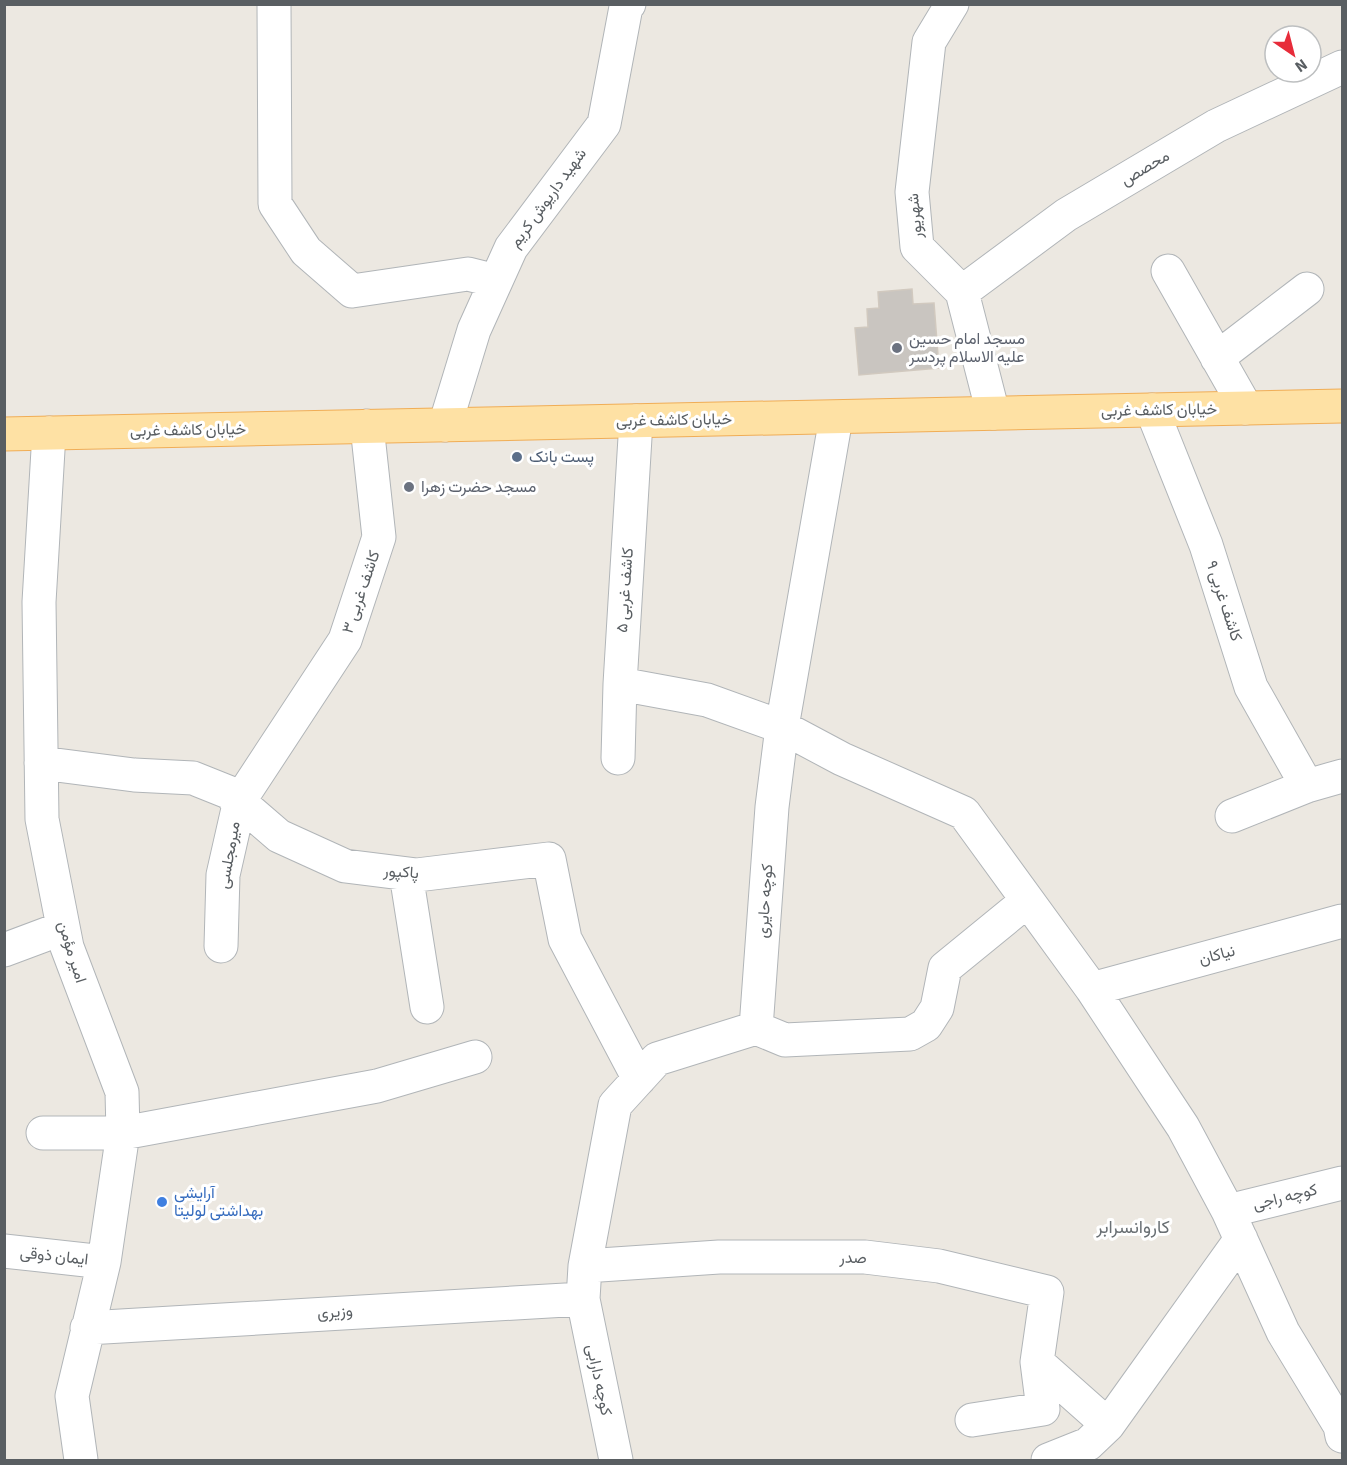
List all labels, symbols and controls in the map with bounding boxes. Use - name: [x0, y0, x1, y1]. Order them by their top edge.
- north arrow: [1263, 24, 1323, 84]
- text: N: [1290, 53, 1312, 78]
- street label: شهید داریوش کریم: [504, 144, 592, 252]
- street label: محصص: [1116, 145, 1174, 191]
- street label: شهریور: [902, 193, 928, 240]
- place label: مسجد امام حسین علیه الاسلام پردسر: [908, 328, 1025, 368]
- marker: مسجد امام حسین علیه الاسلام پردسر: [890, 341, 904, 355]
- street label: خیابان کاشف غربی: [1101, 398, 1218, 422]
- street label: خیابان کاشف غربی: [616, 408, 733, 432]
- street label: خیابان کاشف غربی: [130, 418, 247, 442]
- place label: پست بانک: [529, 446, 594, 468]
- marker: پست بانک: [510, 450, 524, 464]
- place label: مسجد حضرت زهرا: [421, 476, 536, 498]
- marker: مسجد حضرت زهرا: [402, 480, 416, 494]
- street label: کاشف غربی ۵: [611, 547, 639, 633]
- street label: کاشف غربی ۳: [337, 548, 385, 636]
- street label: کاشف غربی ۹: [1201, 558, 1247, 644]
- street label: میرمجلسی: [212, 819, 246, 891]
- street label: پاکپور: [382, 860, 420, 884]
- street label: کوچه حایری: [751, 863, 779, 939]
- street label: امیر مؤمن: [52, 918, 92, 986]
- street label: نیاکان: [1196, 940, 1238, 970]
- street label: کوچه راجی: [1250, 1178, 1320, 1216]
- place label: آرایشی بهداشتی لولیتا: [174, 1182, 263, 1222]
- marker: آرایشی بهداشتی لولیتا: [155, 1195, 169, 1209]
- district label: کاروانسرابر: [1095, 1215, 1170, 1240]
- street label: ایمان ذوقی: [19, 1241, 89, 1271]
- street label: صدر: [838, 1247, 867, 1269]
- street label: وزیری: [316, 1300, 354, 1324]
- street label: کوچه دارابی: [581, 1342, 617, 1418]

